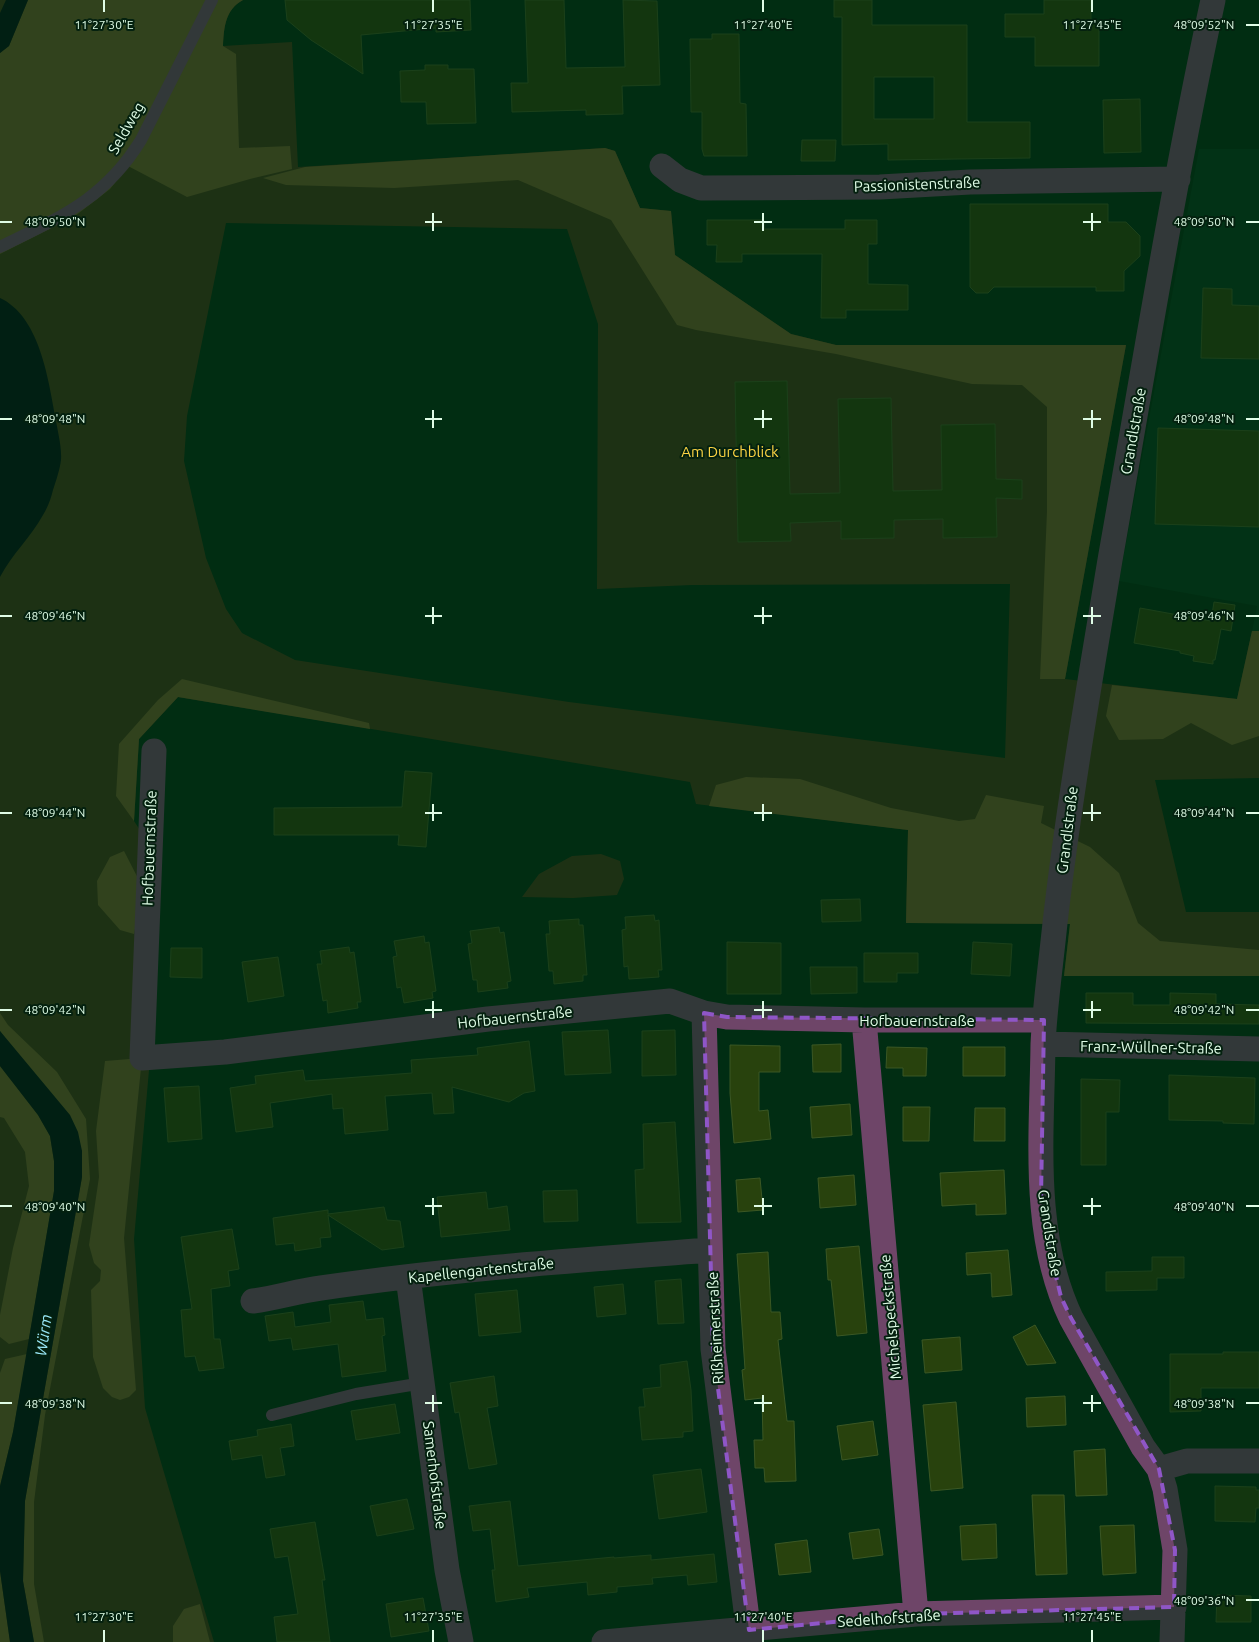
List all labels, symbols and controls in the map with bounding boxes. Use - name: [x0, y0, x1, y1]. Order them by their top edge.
- text: 11°27'30"E: [75, 18, 134, 31]
- text: 11°27'35"E: [404, 18, 463, 31]
- text: 11°27'40"E: [734, 18, 793, 31]
- text: 11°27'45"E: [1063, 18, 1122, 31]
- text: 48°09'52"N: [1174, 18, 1234, 31]
- street label: Seldweg: [104, 99, 148, 157]
- street label: Passionistenstraße: [853, 173, 981, 195]
- text: 48°09'50"N: [25, 215, 85, 228]
- text: 48°09'50"N: [1174, 215, 1234, 228]
- street label: Grandlstraße: [1117, 386, 1149, 476]
- text: 48°09'48"N: [25, 412, 85, 425]
- text: 48°09'48"N: [1174, 412, 1234, 425]
- park label: Am Durchblick: [681, 443, 779, 460]
- text: 48°09'46"N: [25, 609, 85, 622]
- text: 48°09'46"N: [1174, 609, 1234, 622]
- street label: Grandlstraße: [1053, 785, 1081, 875]
- street label: Hofbauernstraße: [138, 790, 160, 906]
- text: 48°09'44"N: [25, 806, 85, 819]
- text: 48°09'44"N: [1174, 806, 1234, 819]
- text: 48°09'42"N: [25, 1003, 85, 1016]
- street label: Hofbauernstraße: [457, 1003, 573, 1031]
- text: 48°09'42"N: [1174, 1003, 1234, 1016]
- street label: Hofbauernstraße: [859, 1012, 975, 1029]
- street label: Franz-Wüllner-Straße: [1080, 1037, 1222, 1057]
- street label: Grandlstraße: [1035, 1188, 1065, 1278]
- text: 48°09'40"N: [25, 1200, 85, 1213]
- text: 48°09'40"N: [1174, 1200, 1234, 1213]
- street label: Kapellengartenstraße: [407, 1254, 555, 1286]
- street label: Michelspeckstraße: [876, 1254, 904, 1380]
- street label: Rißheimerstraße: [704, 1271, 726, 1385]
- water label: Würm: [31, 1313, 55, 1357]
- text: 48°09'38"N: [25, 1397, 85, 1410]
- text: 48°09'38"N: [1174, 1397, 1234, 1410]
- street label: Samerhofstraße: [420, 1420, 450, 1530]
- text: 48°09'36"N: [1174, 1594, 1234, 1607]
- street label: Sedelhofstraße: [837, 1606, 941, 1630]
- text: 11°27'30"E: [75, 1610, 134, 1623]
- text: 11°27'35"E: [404, 1610, 463, 1623]
- text: 11°27'40"E: [734, 1610, 793, 1623]
- text: 11°27'45"E: [1063, 1610, 1122, 1623]

